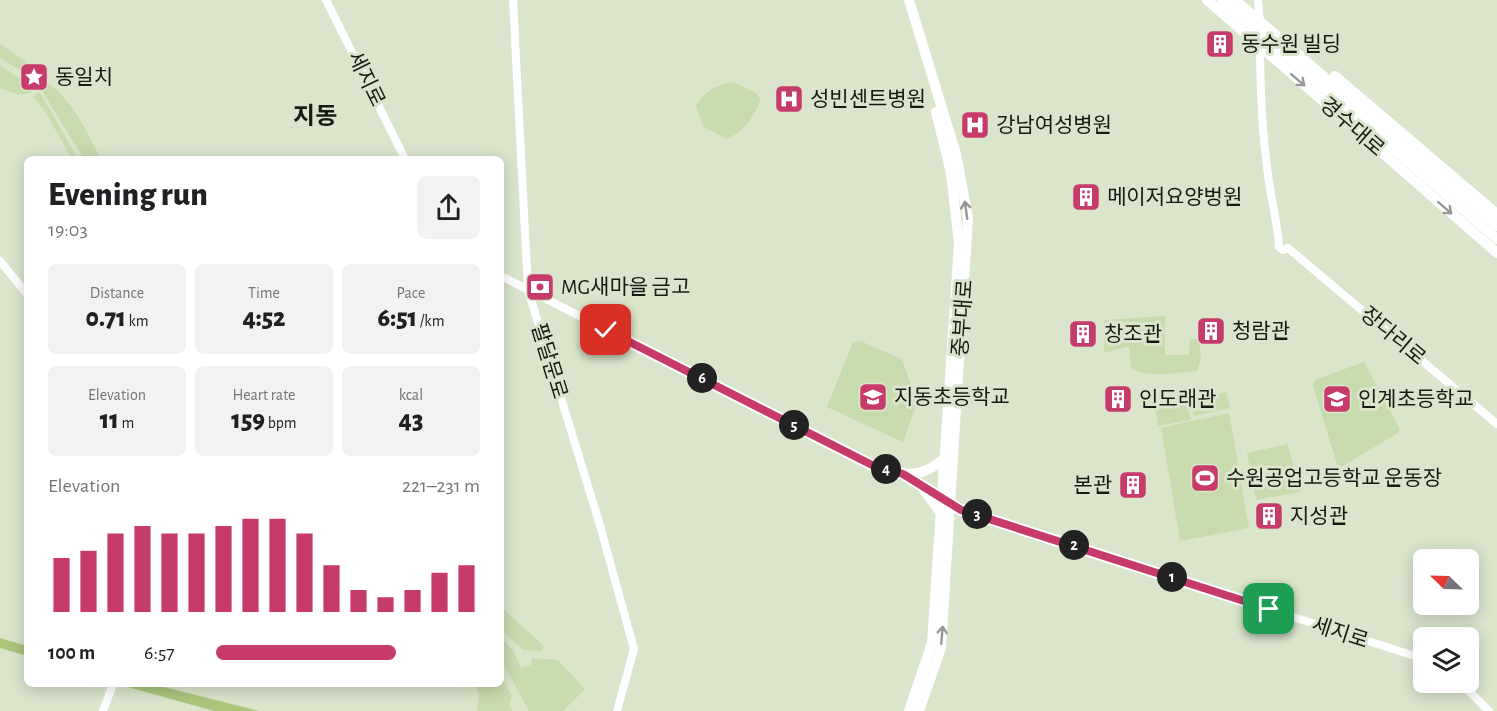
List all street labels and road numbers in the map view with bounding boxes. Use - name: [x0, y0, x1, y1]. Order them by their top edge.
- street label: 세지로: [344, 48, 388, 110]
- street label: 경수대로: [1316, 93, 1389, 160]
- street label: 중부대로: [949, 279, 976, 357]
- street label: 장다리로: [1357, 302, 1430, 369]
- street label: 팔달문로: [528, 321, 571, 401]
- street label: 세지로: [1309, 614, 1371, 652]

